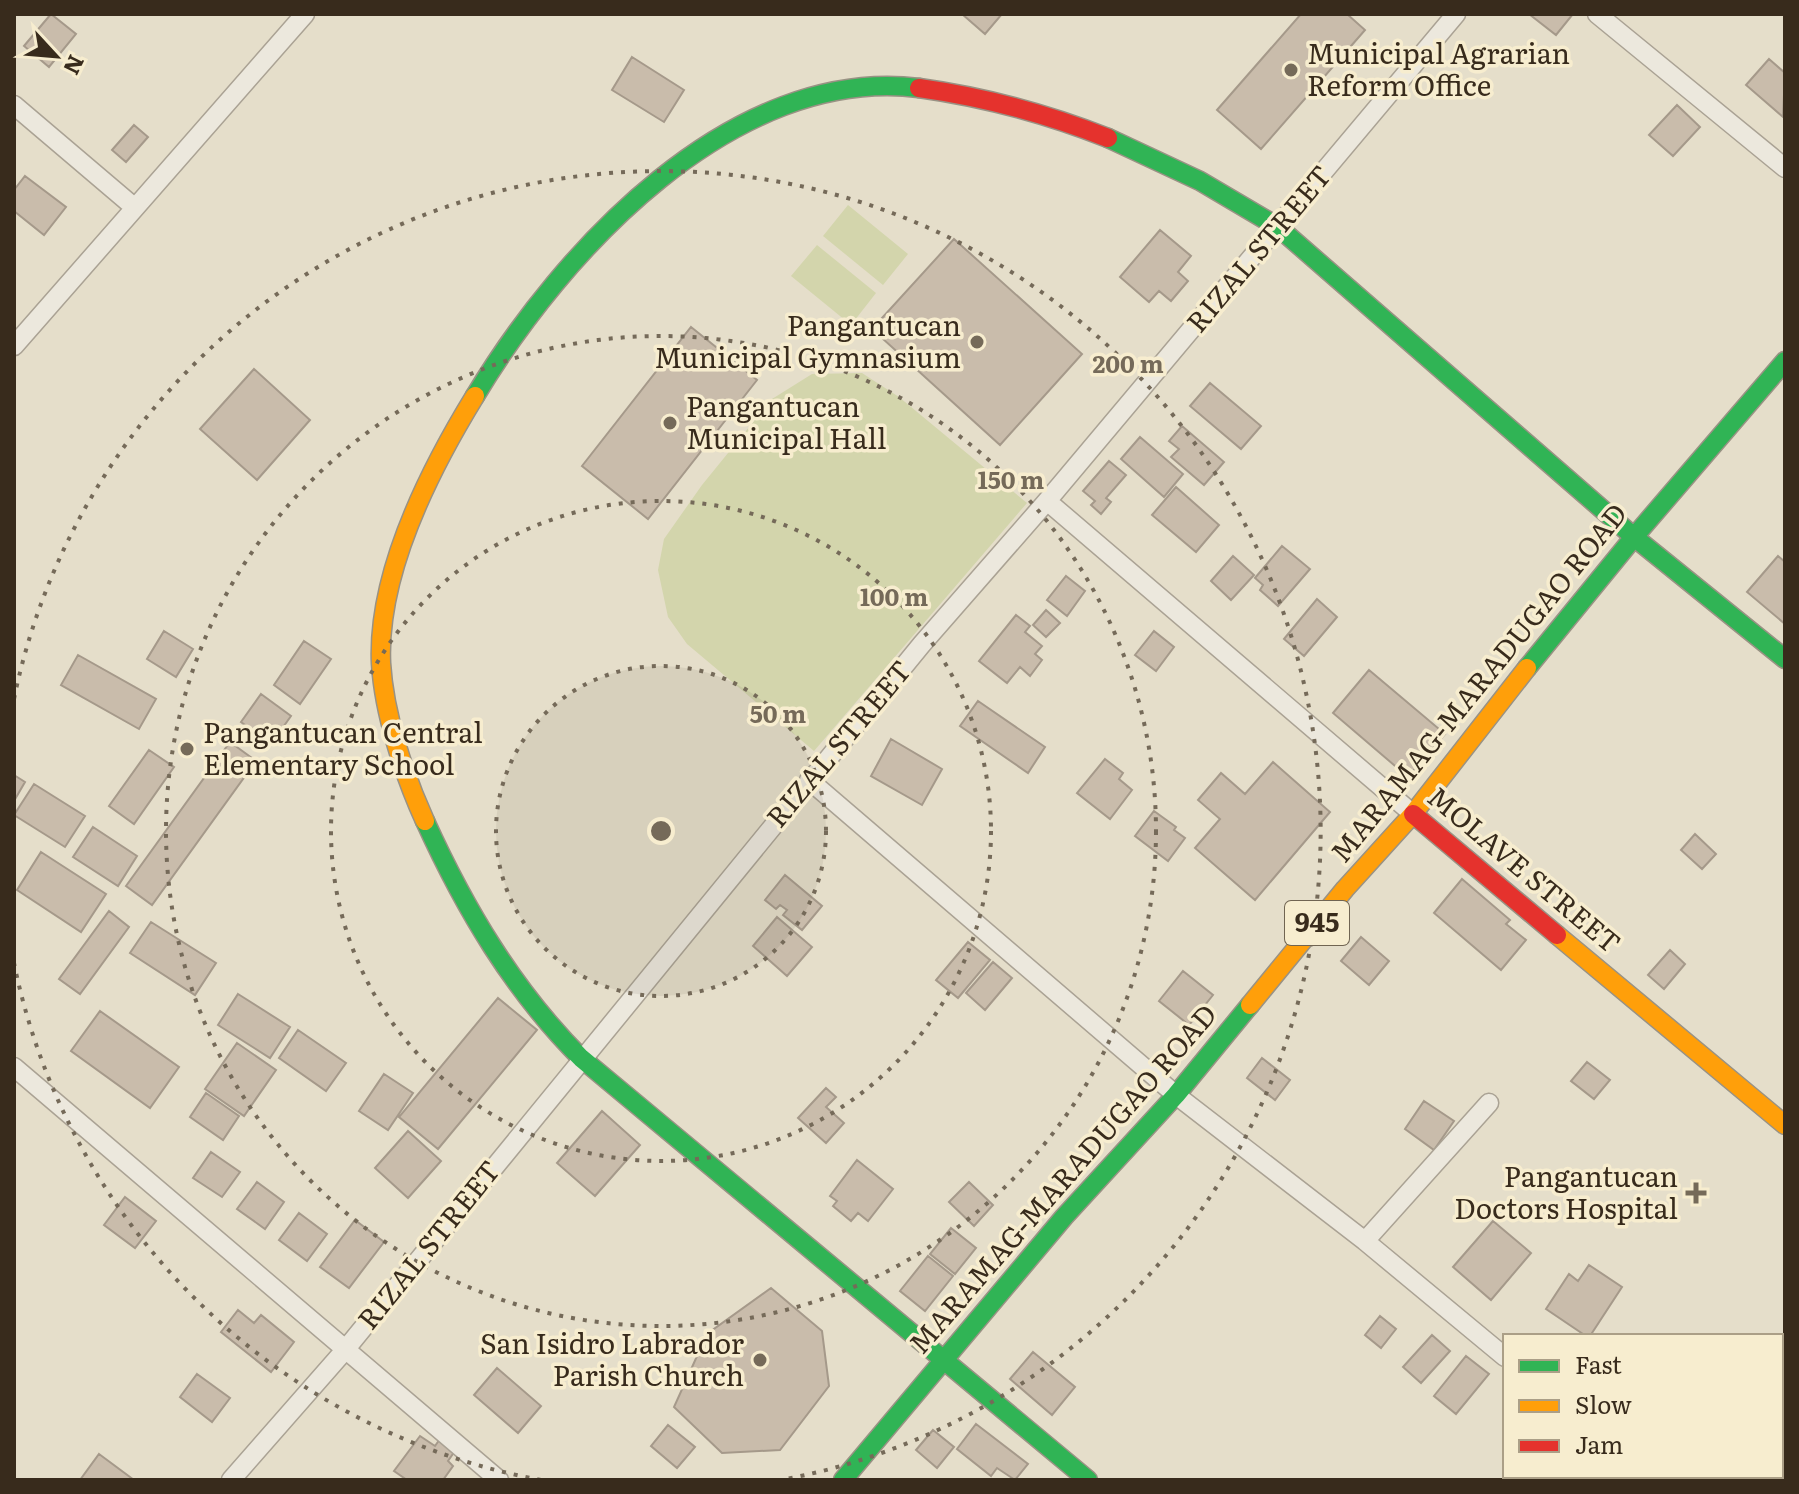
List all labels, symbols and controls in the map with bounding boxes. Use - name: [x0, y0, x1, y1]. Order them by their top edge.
- north arrow: [16, 16, 96, 96]
- place label: Municipal Agrarian Reform Office: [1307, 31, 1570, 105]
- text: N: [56, 50, 94, 81]
- marker: Municipal Agrarian Reform Office: [1282, 61, 1300, 79]
- street label: RIZAL STREET: [1175, 155, 1340, 340]
- place label: Pangantucan Municipal Gymnasium: [654, 303, 961, 377]
- marker: Pangantucan Municipal Gymnasium: [968, 333, 986, 351]
- text: 200 m: [1092, 345, 1164, 380]
- place label: Pangantucan Municipal Hall: [686, 384, 886, 458]
- marker: Pangantucan Municipal Hall: [661, 414, 679, 432]
- text: 150 m: [978, 461, 1044, 496]
- street label: MARAMAG-MARADUGAO ROAD: [1319, 493, 1636, 870]
- text: 100 m: [860, 578, 928, 613]
- street label: RIZAL STREET: [755, 650, 920, 835]
- text: 50 m: [750, 695, 806, 730]
- place label: Pangantucan Central Elementary School: [203, 710, 483, 784]
- marker: Pangantucan Central Elementary School: [178, 740, 196, 758]
- street label: MOLAVE STREET: [1420, 775, 1631, 962]
- centre of rings: [647, 817, 675, 845]
- road number: 945: [1285, 901, 1349, 945]
- street label: MARAMAG-MARADUGAO ROAD: [898, 994, 1225, 1362]
- street label: RIZAL STREET: [346, 1150, 509, 1337]
- place label: Pangantucan Doctors Hospital: [1454, 1154, 1678, 1228]
- marker: Pangantucan Doctors Hospital: [1685, 1182, 1707, 1204]
- place label: San Isidro Labrador Parish Church: [480, 1321, 745, 1395]
- legend: [1503, 1334, 1783, 1478]
- text: Fast: [1575, 1346, 1622, 1381]
- marker: San Isidro Labrador Parish Church: [751, 1351, 769, 1369]
- text: Slow: [1575, 1386, 1632, 1421]
- text: Jam: [1575, 1426, 1623, 1461]

